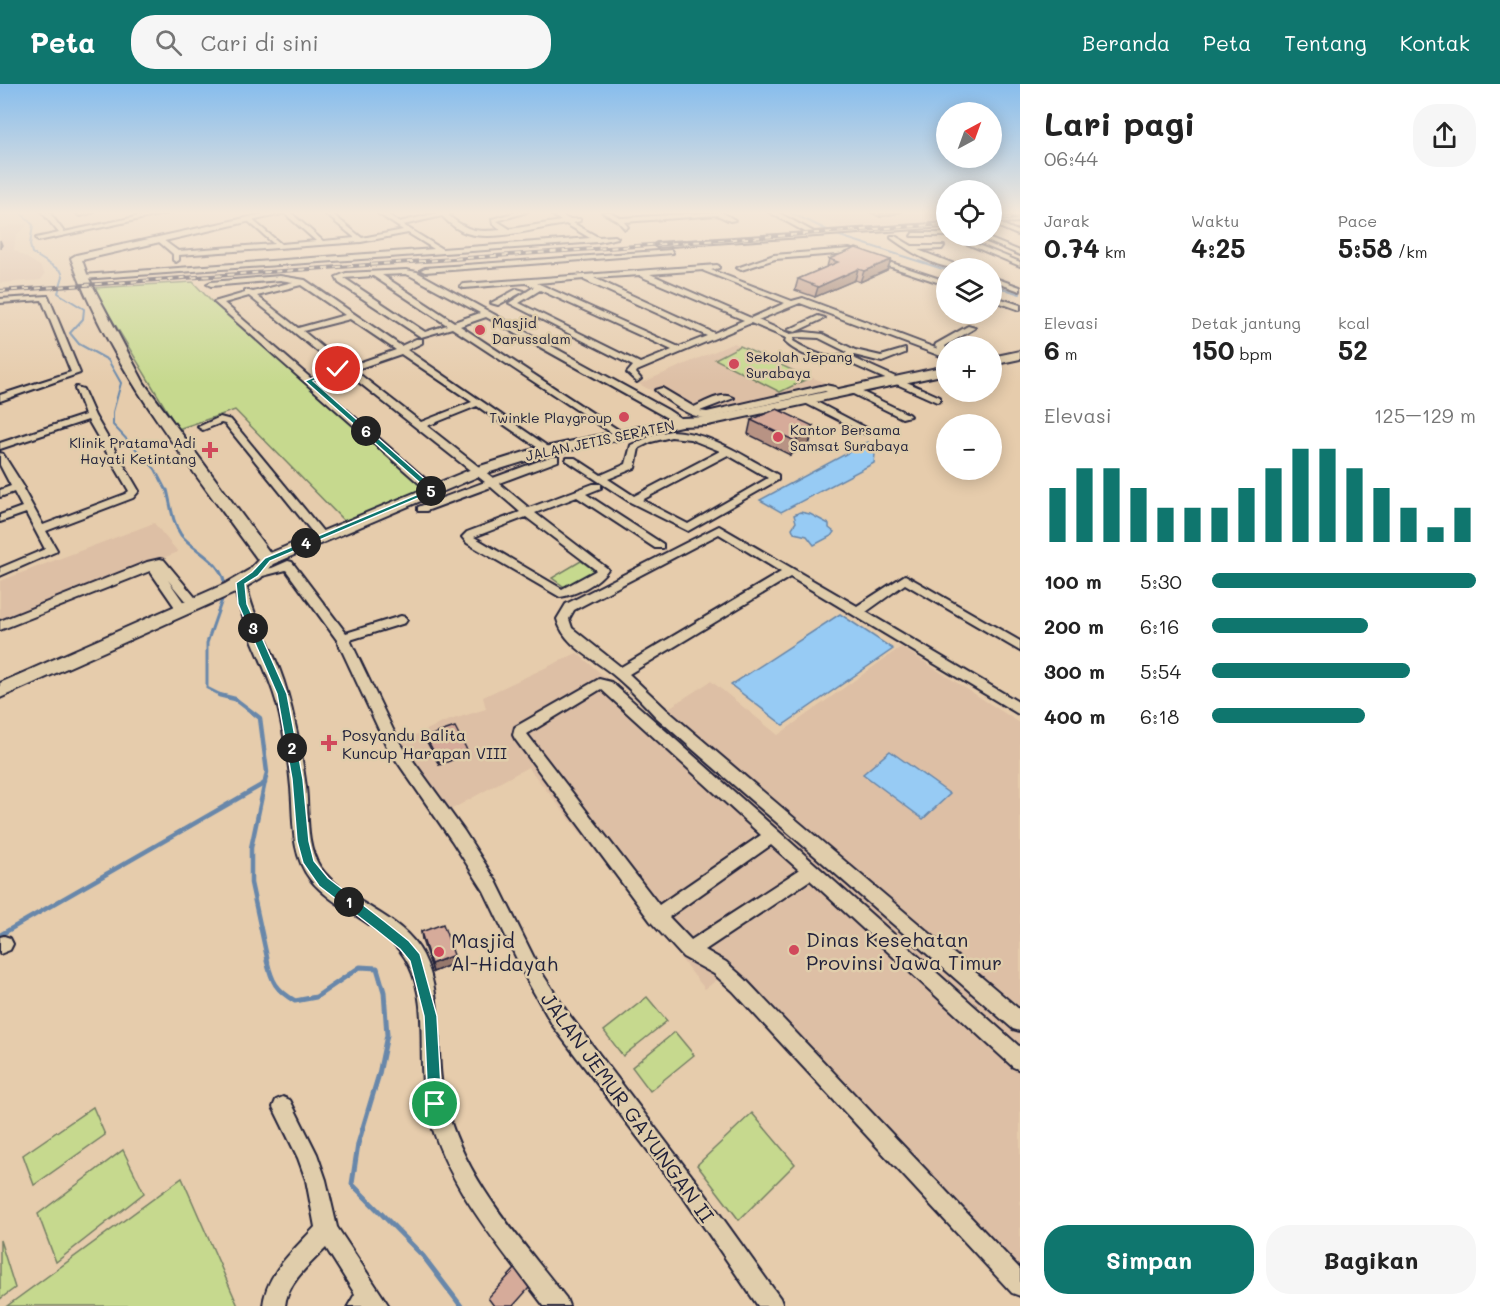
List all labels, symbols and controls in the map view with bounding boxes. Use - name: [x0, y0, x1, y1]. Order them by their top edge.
- search box: [131, 15, 551, 69]
- text: Peta: [30, 24, 95, 60]
- icon: search: [152, 26, 185, 59]
- text: Cari di sini: [200, 28, 319, 57]
- text: Beranda: [1082, 29, 1170, 56]
- text: Peta: [1203, 29, 1251, 56]
- text: Tentang: [1284, 29, 1367, 56]
- text: Kontak: [1400, 29, 1470, 56]
- text: Lari pagi: [1044, 101, 1196, 144]
- north arrow: [936, 102, 1002, 168]
- map controls: [936, 102, 1002, 480]
- button: share: [1413, 104, 1476, 167]
- text: 06:44: [1044, 145, 1098, 171]
- button: locate: [936, 180, 1002, 246]
- text: Jarak: [1044, 210, 1089, 231]
- text: Waktu: [1191, 210, 1239, 231]
- text: Pace: [1338, 210, 1377, 231]
- text: 0.74: [1044, 231, 1100, 265]
- text: 4:25: [1191, 231, 1245, 265]
- text: 5:58: [1338, 231, 1393, 265]
- text: km: [1100, 241, 1126, 262]
- text: /km: [1393, 241, 1428, 262]
- button: layers: [936, 258, 1002, 324]
- text: Elevasi: [1044, 312, 1098, 333]
- text: Detak jantung: [1191, 312, 1301, 333]
- text: kcal: [1338, 312, 1370, 333]
- place label: Masjid Darussalam: [492, 313, 571, 348]
- marker: Masjid Darussalam: [473, 323, 487, 337]
- text: 6: [1044, 333, 1060, 367]
- text: 150: [1191, 333, 1234, 367]
- text: 52: [1338, 333, 1368, 367]
- button: +: [936, 336, 1002, 402]
- pin: [312, 343, 363, 394]
- text: m: [1060, 343, 1078, 364]
- text: bpm: [1234, 343, 1272, 364]
- place label: Sekolah Jepang Surabaya: [746, 347, 852, 382]
- icon: check: [321, 352, 354, 385]
- marker: Sekolah Jepang Surabaya: [727, 357, 741, 371]
- text: Elevasi: [1044, 402, 1112, 428]
- text: 125–129 m: [1374, 402, 1476, 428]
- place label: Twinkle Playgroup: [489, 408, 612, 427]
- marker: Twinkle Playgroup: [617, 410, 631, 424]
- button: −: [936, 414, 1002, 480]
- street label: JALAN JETIS SERATEN: [524, 415, 676, 465]
- pin: 6: [351, 416, 381, 446]
- text: 6: [361, 420, 371, 441]
- place label: Kantor Bersama Samsat Surabaya: [790, 420, 909, 455]
- marker: Kantor Bersama Samsat Surabaya: [771, 430, 785, 444]
- place label: Klinik Pratama Adi Hayati Ketintang: [69, 433, 196, 468]
- marker: Klinik Pratama Adi Hayati Ketintang: [201, 441, 219, 459]
- pin: 5: [416, 476, 446, 506]
- text: 5: [426, 480, 436, 501]
- pin: 4: [291, 528, 321, 558]
- text: 4: [301, 532, 311, 553]
- text: 100 m: [1044, 568, 1102, 594]
- text: 5:30: [1140, 568, 1182, 594]
- pin: 3: [238, 613, 268, 643]
- text: 200 m: [1044, 613, 1104, 639]
- text: 6:16: [1140, 613, 1179, 639]
- text: 3: [248, 617, 258, 638]
- text: 300 m: [1044, 658, 1105, 684]
- text: 5:54: [1140, 658, 1181, 684]
- text: 400 m: [1044, 703, 1105, 729]
- text: 6:18: [1140, 703, 1179, 729]
- place label: Posyandu Balita Kuncup Harapan VIII: [342, 724, 507, 763]
- pin: 2: [277, 733, 307, 763]
- marker: Posyandu Balita Kuncup Harapan VIII: [320, 734, 338, 752]
- text: 2: [288, 737, 296, 758]
- pin: 1: [334, 887, 364, 917]
- text: 1: [345, 891, 353, 912]
- place label: Dinas Kesehatan Provinsi Jawa Timur: [806, 926, 1002, 975]
- place label: Masjid Al-Hidayah: [451, 927, 558, 976]
- marker: Dinas Kesehatan Provinsi Jawa Timur: [787, 943, 801, 957]
- marker: Masjid Al-Hidayah: [432, 945, 446, 959]
- street label: JALAN JEMUR GAYUNGAN II: [536, 987, 721, 1227]
- pin: [409, 1078, 460, 1129]
- icon: arrive: [418, 1087, 451, 1120]
- button: Simpan: [1044, 1225, 1254, 1294]
- button: Bagikan: [1266, 1225, 1476, 1294]

